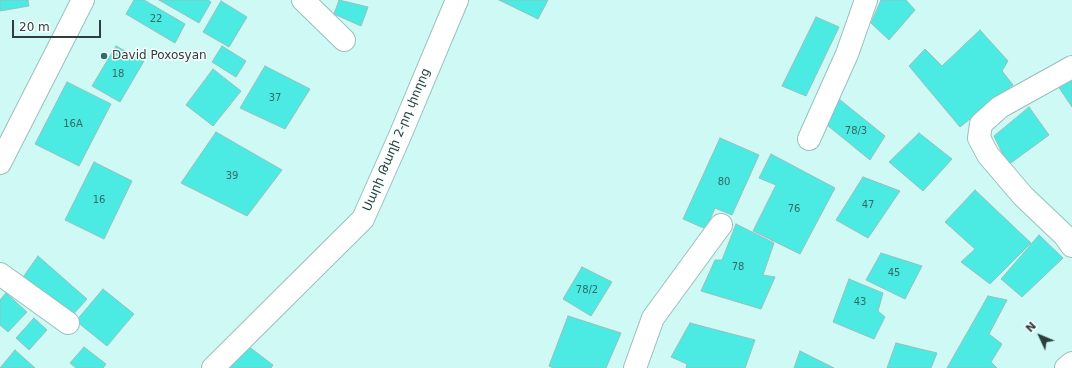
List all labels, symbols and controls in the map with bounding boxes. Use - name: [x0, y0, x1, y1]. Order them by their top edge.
- scale bar: [14, 12, 103, 38]
- house number: 22: [150, 13, 162, 25]
- text: 20 m: [19, 20, 50, 34]
- place label: David Poxosyan: [112, 49, 207, 63]
- marker: David Poxosyan: [99, 51, 109, 61]
- street label: Սարի Թաղի 2-րդ փողոց: [360, 66, 434, 214]
- house number: 18: [112, 68, 124, 80]
- house number: 37: [269, 92, 281, 104]
- house number: 16А: [63, 118, 83, 130]
- house number: 78/3: [845, 125, 867, 137]
- house number: 39: [226, 170, 238, 182]
- house number: 80: [718, 176, 730, 188]
- house number: 16: [93, 194, 105, 206]
- house number: 47: [862, 199, 874, 211]
- house number: 76: [788, 203, 800, 215]
- house number: 78: [732, 261, 744, 273]
- house number: 45: [888, 267, 900, 279]
- house number: 78/2: [576, 284, 598, 296]
- house number: 43: [854, 296, 866, 308]
- north arrow: [1020, 316, 1060, 356]
- text: N: [1023, 319, 1039, 335]

